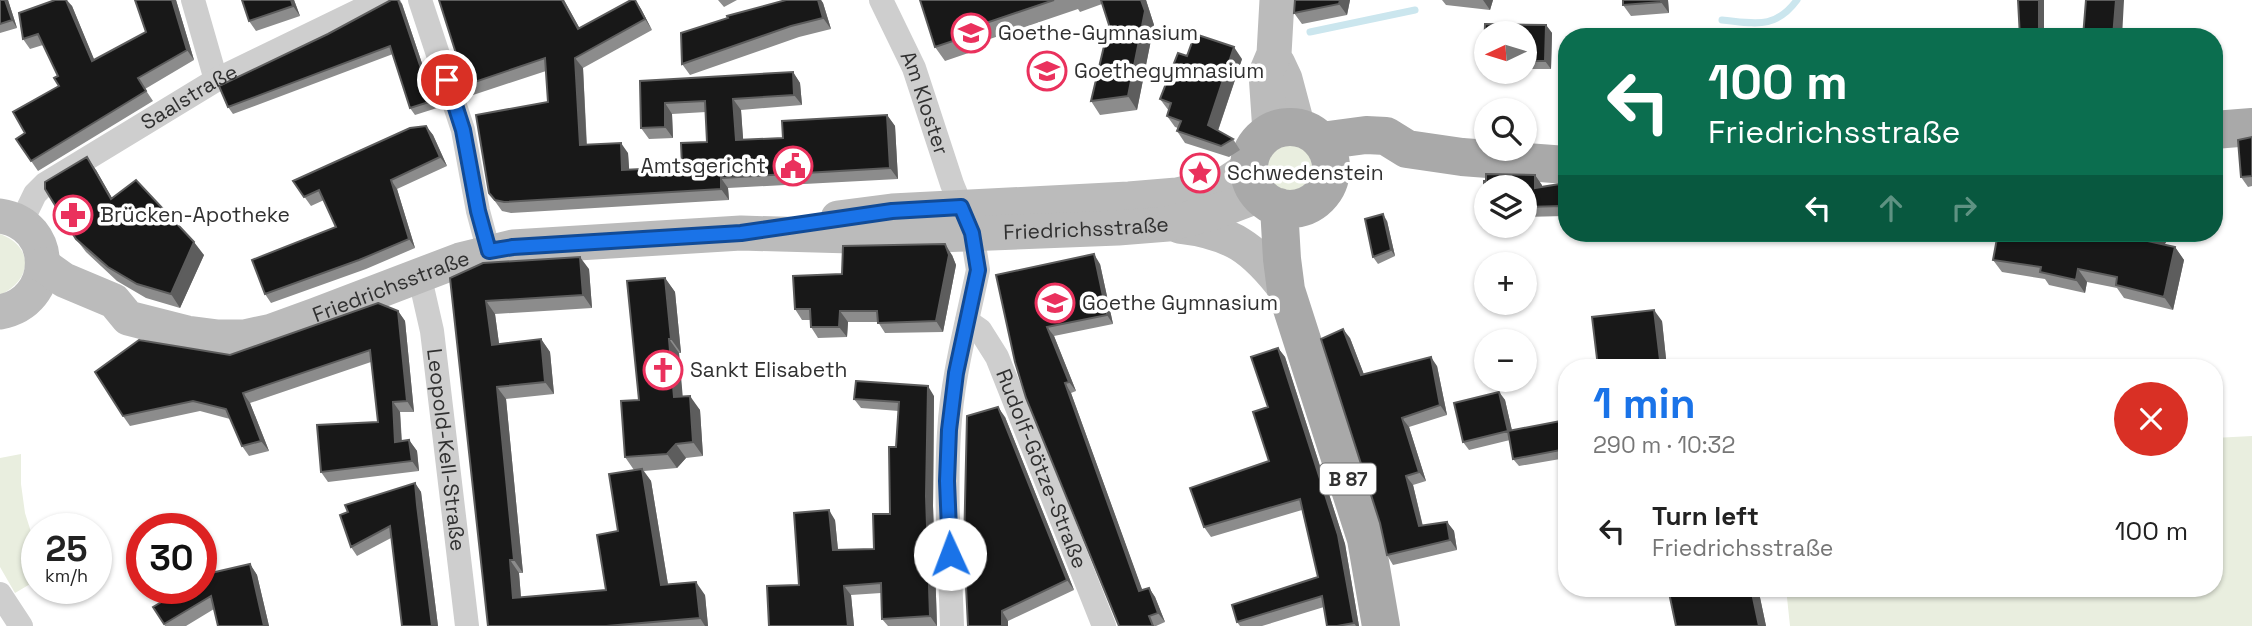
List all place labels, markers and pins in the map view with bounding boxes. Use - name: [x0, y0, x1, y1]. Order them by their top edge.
- school or university icon: Goethe-Gymnasium: [950, 12, 992, 54]
- place label: Goethe-Gymnasium: [998, 19, 1198, 46]
- pin: [417, 50, 477, 110]
- school or university icon: Goethegymnasium: [1026, 50, 1068, 92]
- place label: Goethegymnasium: [1074, 57, 1264, 84]
- public building icon: Amtsgericht: [772, 145, 814, 187]
- place label: Amtsgericht: [641, 152, 766, 179]
- place icon: Schwedenstein: [1179, 152, 1221, 194]
- place label: Schwedenstein: [1227, 159, 1384, 186]
- pharmacy icon: Brücken-Apotheke: [52, 194, 94, 236]
- place label: Brücken-Apotheke: [100, 201, 290, 228]
- school or university icon: Goethe Gymnasium: [1034, 282, 1076, 324]
- place label: Goethe Gymnasium: [1082, 289, 1278, 316]
- church icon: Sankt Elisabeth: [642, 349, 684, 391]
- place label: Sankt Elisabeth: [690, 356, 847, 383]

